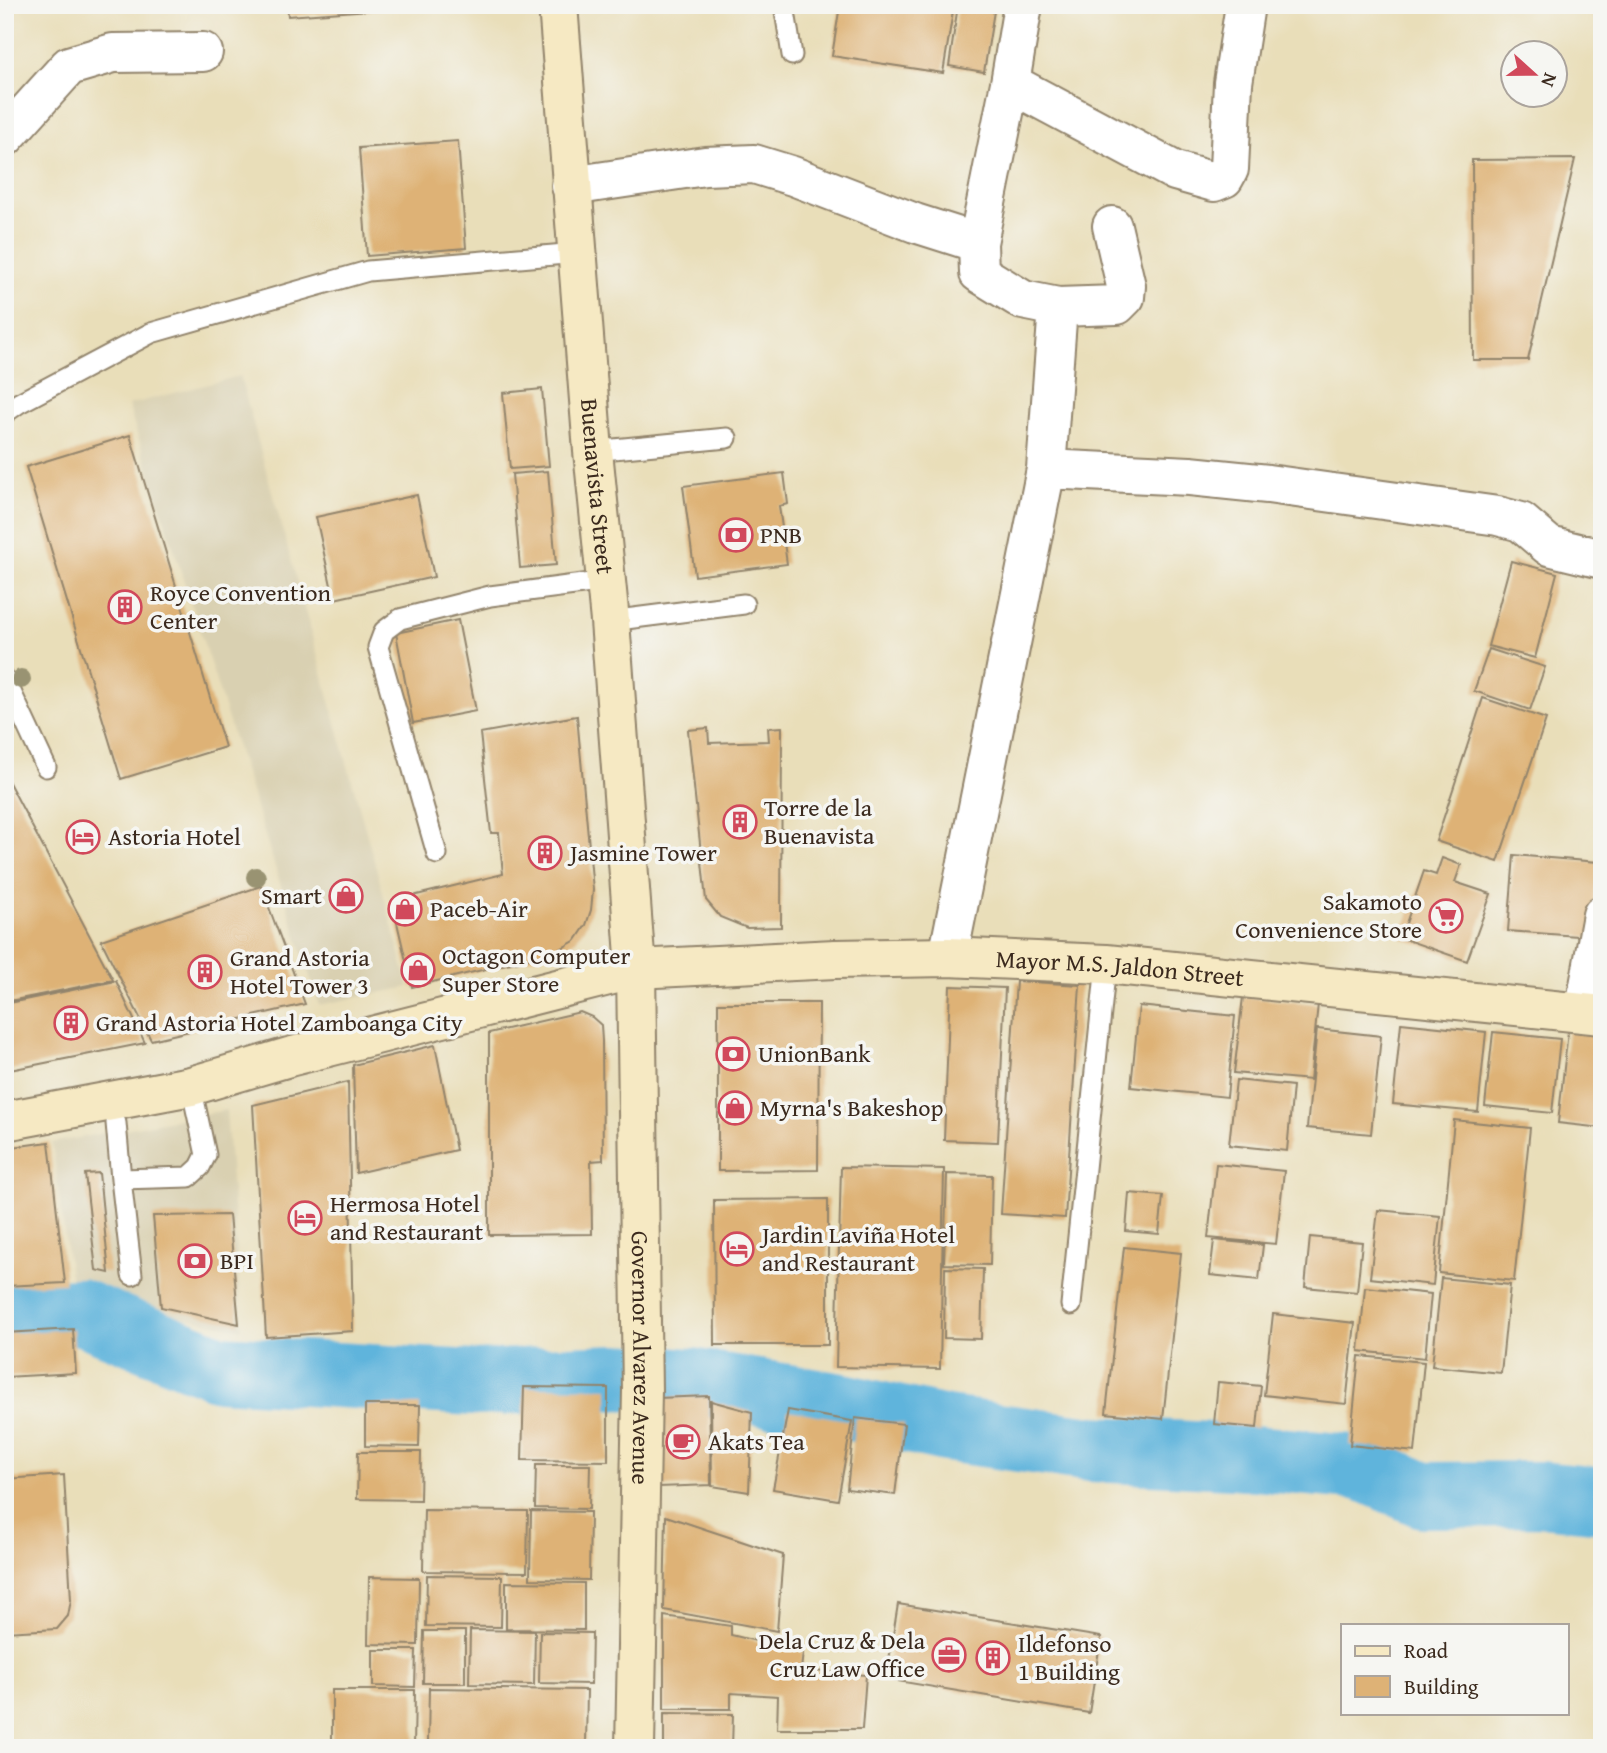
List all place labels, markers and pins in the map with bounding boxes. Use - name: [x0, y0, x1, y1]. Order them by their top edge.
- bank icon: PNB: [717, 516, 755, 554]
- place label: PNB: [760, 517, 802, 552]
- place label: Royce Convention Center: [150, 575, 332, 638]
- building icon: Royce Convention Center: [106, 588, 144, 626]
- place label: Torre de la Buenavista: [764, 790, 875, 853]
- building icon: Torre de la Buenavista: [721, 803, 759, 841]
- hotel icon: Astoria Hotel: [64, 818, 102, 856]
- place label: Astoria Hotel: [108, 819, 241, 854]
- building icon: Jasmine Tower: [526, 834, 564, 872]
- place label: Jasmine Tower: [567, 835, 717, 870]
- shop icon: Smart: [327, 877, 365, 915]
- place label: Smart: [261, 878, 323, 913]
- place label: Sakamoto Convenience Store: [1235, 884, 1422, 947]
- shop icon: Paceb-Air: [386, 890, 424, 928]
- place label: Paceb-Air: [430, 891, 528, 926]
- supermarket icon: Sakamoto Convenience Store: [1427, 897, 1465, 935]
- place label: Octagon Computer Super Store: [442, 938, 631, 1001]
- place label: Grand Astoria Hotel Tower 3: [230, 940, 370, 1003]
- shop icon: Octagon Computer Super Store: [399, 951, 437, 989]
- building icon: Grand Astoria Hotel Tower 3: [186, 953, 224, 991]
- building icon: Grand Astoria Hotel Zamboanga City: [52, 1004, 90, 1042]
- place label: Grand Astoria Hotel Zamboanga City: [96, 1005, 463, 1040]
- bank icon: UnionBank: [714, 1035, 752, 1073]
- place label: UnionBank: [758, 1036, 871, 1071]
- shop icon: Myrna's Bakeshop: [716, 1089, 754, 1127]
- place label: Myrna's Bakeshop: [760, 1090, 943, 1125]
- place label: Hermosa Hotel and Restaurant: [330, 1186, 484, 1249]
- hotel icon: Hermosa Hotel and Restaurant: [286, 1199, 324, 1237]
- place label: Jardin Laviña Hotel and Restaurant: [759, 1217, 955, 1280]
- hotel icon: Jardin Laviña Hotel and Restaurant: [718, 1230, 756, 1268]
- bank icon: BPI: [176, 1242, 214, 1280]
- place label: BPI: [220, 1243, 254, 1278]
- cafe icon: Akats Tea: [664, 1423, 702, 1461]
- place label: Akats Tea: [708, 1424, 805, 1459]
- place label: Dela Cruz & Dela Cruz Law Office: [759, 1623, 926, 1686]
- place label: Ildefonso 1 Building: [1018, 1626, 1120, 1689]
- office icon: Dela Cruz & Dela Cruz Law Office: [930, 1636, 968, 1674]
- building icon: Ildefonso 1 Building: [974, 1639, 1012, 1677]

